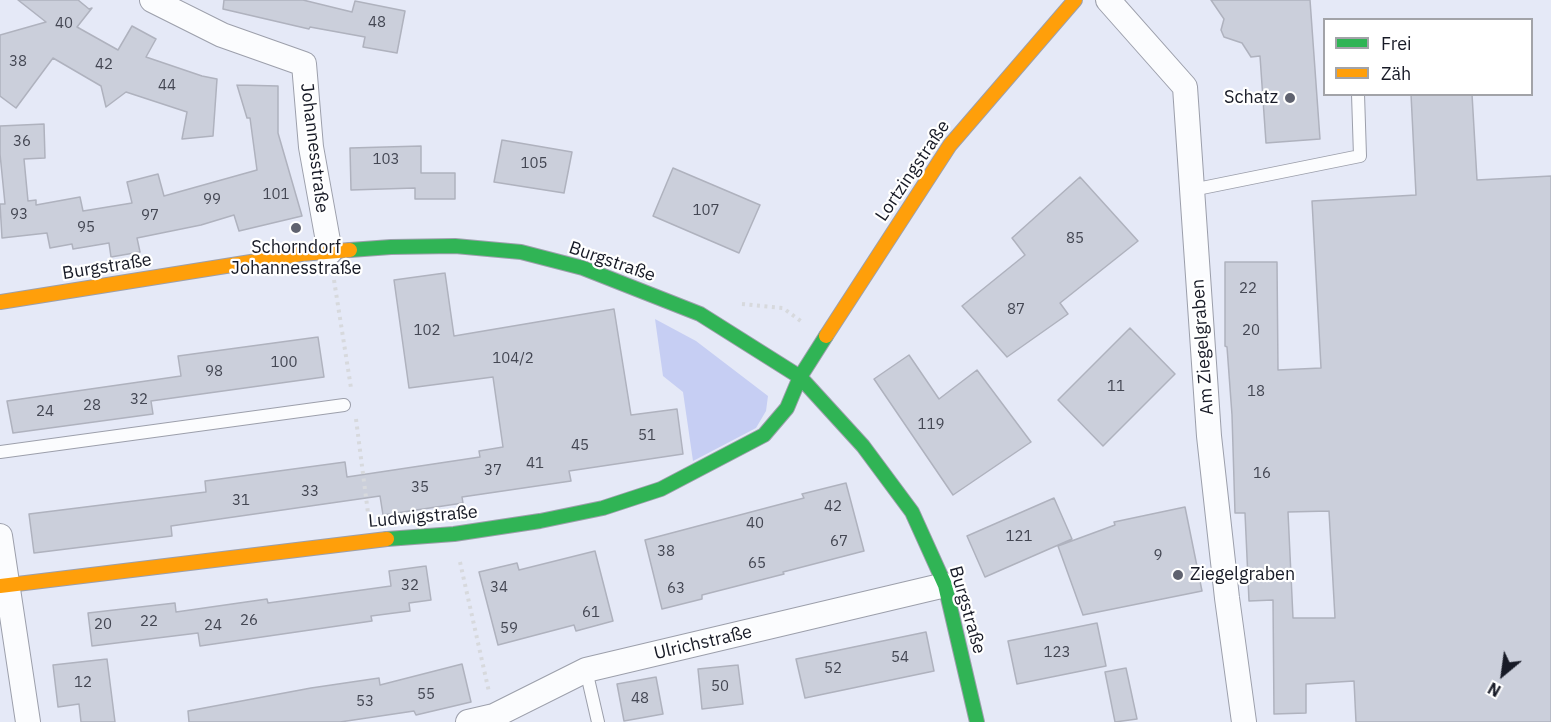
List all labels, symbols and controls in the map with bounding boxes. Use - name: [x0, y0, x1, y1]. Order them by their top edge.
- house number: 48: [368, 14, 386, 32]
- house number: 40: [55, 15, 73, 33]
- legend: [1323, 18, 1533, 96]
- text: Frei: [1381, 32, 1412, 55]
- house number: 38: [9, 53, 27, 71]
- house number: 42: [95, 56, 113, 74]
- text: Zäh: [1381, 62, 1411, 85]
- house number: 44: [158, 77, 176, 95]
- street label: Johannesstraße: [295, 82, 333, 214]
- place label: Schatz: [1224, 87, 1278, 109]
- marker: Schatz: [1283, 91, 1297, 105]
- street label: Lortzingstraße: [871, 116, 955, 226]
- house number: 36: [13, 133, 31, 151]
- house number: 103: [373, 151, 399, 169]
- house number: 105: [521, 155, 547, 173]
- house number: 101: [263, 186, 289, 204]
- house number: 99: [203, 191, 221, 209]
- house number: 107: [693, 202, 719, 220]
- house number: 93: [10, 206, 28, 224]
- house number: 97: [141, 207, 159, 225]
- house number: 95: [77, 219, 95, 237]
- marker: Schorndorf Johannesstraße: [289, 221, 303, 235]
- house number: 85: [1066, 230, 1084, 248]
- place label: Schorndorf Johannesstraße: [231, 237, 361, 280]
- street label: Burgstraße: [566, 237, 658, 287]
- street label: Burgstraße: [61, 249, 153, 285]
- street label: Am Ziegelgraben: [1187, 278, 1219, 416]
- house number: 22: [1239, 280, 1257, 298]
- house number: 87: [1007, 301, 1025, 319]
- house number: 102: [414, 322, 440, 340]
- house number: 20: [1242, 322, 1260, 340]
- house number: 104/2: [492, 350, 534, 368]
- house number: 100: [271, 354, 297, 372]
- house number: 98: [205, 363, 223, 381]
- house number: 11: [1107, 378, 1125, 396]
- house number: 18: [1247, 383, 1265, 401]
- house number: 32: [130, 391, 148, 409]
- house number: 28: [83, 397, 101, 415]
- house number: 24: [36, 403, 54, 421]
- house number: 119: [918, 416, 944, 434]
- house number: 51: [638, 427, 656, 445]
- house number: 45: [571, 437, 589, 455]
- house number: 41: [526, 455, 544, 473]
- house number: 37: [484, 462, 502, 480]
- house number: 16: [1253, 465, 1271, 483]
- house number: 35: [411, 479, 429, 497]
- house number: 33: [301, 483, 319, 501]
- house number: 31: [232, 492, 250, 510]
- house number: 42: [824, 498, 842, 516]
- street label: Ludwigstraße: [367, 501, 479, 533]
- house number: 40: [746, 515, 764, 533]
- house number: 121: [1006, 528, 1032, 546]
- house number: 67: [830, 533, 848, 551]
- house number: 38: [657, 543, 675, 561]
- house number: 9: [1154, 547, 1162, 565]
- house number: 65: [748, 555, 766, 573]
- street label: Burgstraße: [944, 564, 990, 656]
- place label: Ziegelgraben: [1190, 564, 1295, 586]
- marker: Ziegelgraben: [1171, 568, 1185, 582]
- house number: 32: [401, 577, 419, 595]
- house number: 34: [490, 579, 508, 597]
- house number: 63: [667, 580, 685, 598]
- house number: 61: [582, 604, 600, 622]
- house number: 26: [240, 612, 258, 630]
- house number: 22: [140, 613, 158, 631]
- house number: 20: [94, 616, 112, 634]
- house number: 24: [204, 617, 222, 635]
- house number: 59: [500, 620, 518, 638]
- street label: Ulrichstraße: [652, 621, 754, 665]
- house number: 123: [1044, 644, 1070, 662]
- north arrow: [1473, 644, 1533, 704]
- house number: 54: [891, 649, 909, 667]
- house number: 52: [824, 660, 842, 678]
- house number: 12: [74, 674, 92, 692]
- house number: 50: [711, 678, 729, 696]
- text: N: [1484, 678, 1504, 701]
- house number: 55: [417, 686, 435, 704]
- house number: 48: [631, 690, 649, 708]
- house number: 53: [356, 693, 374, 711]

